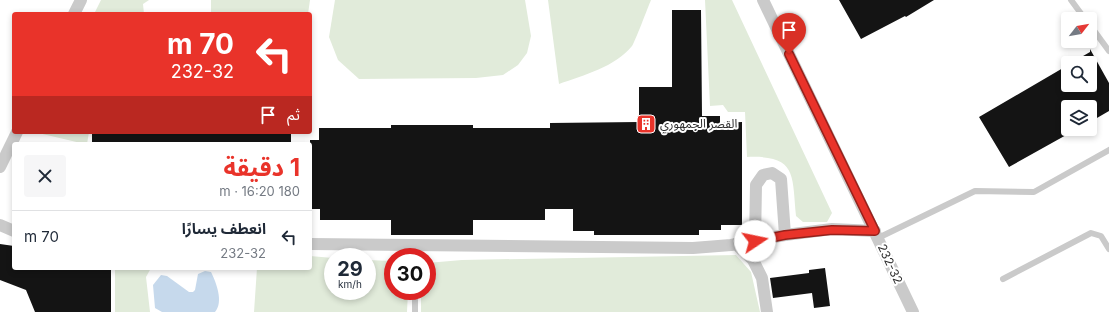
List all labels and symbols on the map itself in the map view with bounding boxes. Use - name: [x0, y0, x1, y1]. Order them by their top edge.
- north arrow: [1061, 12, 1097, 48]
- pin: [772, 13, 806, 54]
- building icon: القصر الجمهوري: [635, 113, 657, 135]
- place label: القصر الجمهوري: [660, 116, 737, 134]
- position arrow: [734, 220, 776, 262]
- street label: 232-32: [875, 242, 906, 286]
- speed limit sign: 30: [384, 248, 436, 300]

